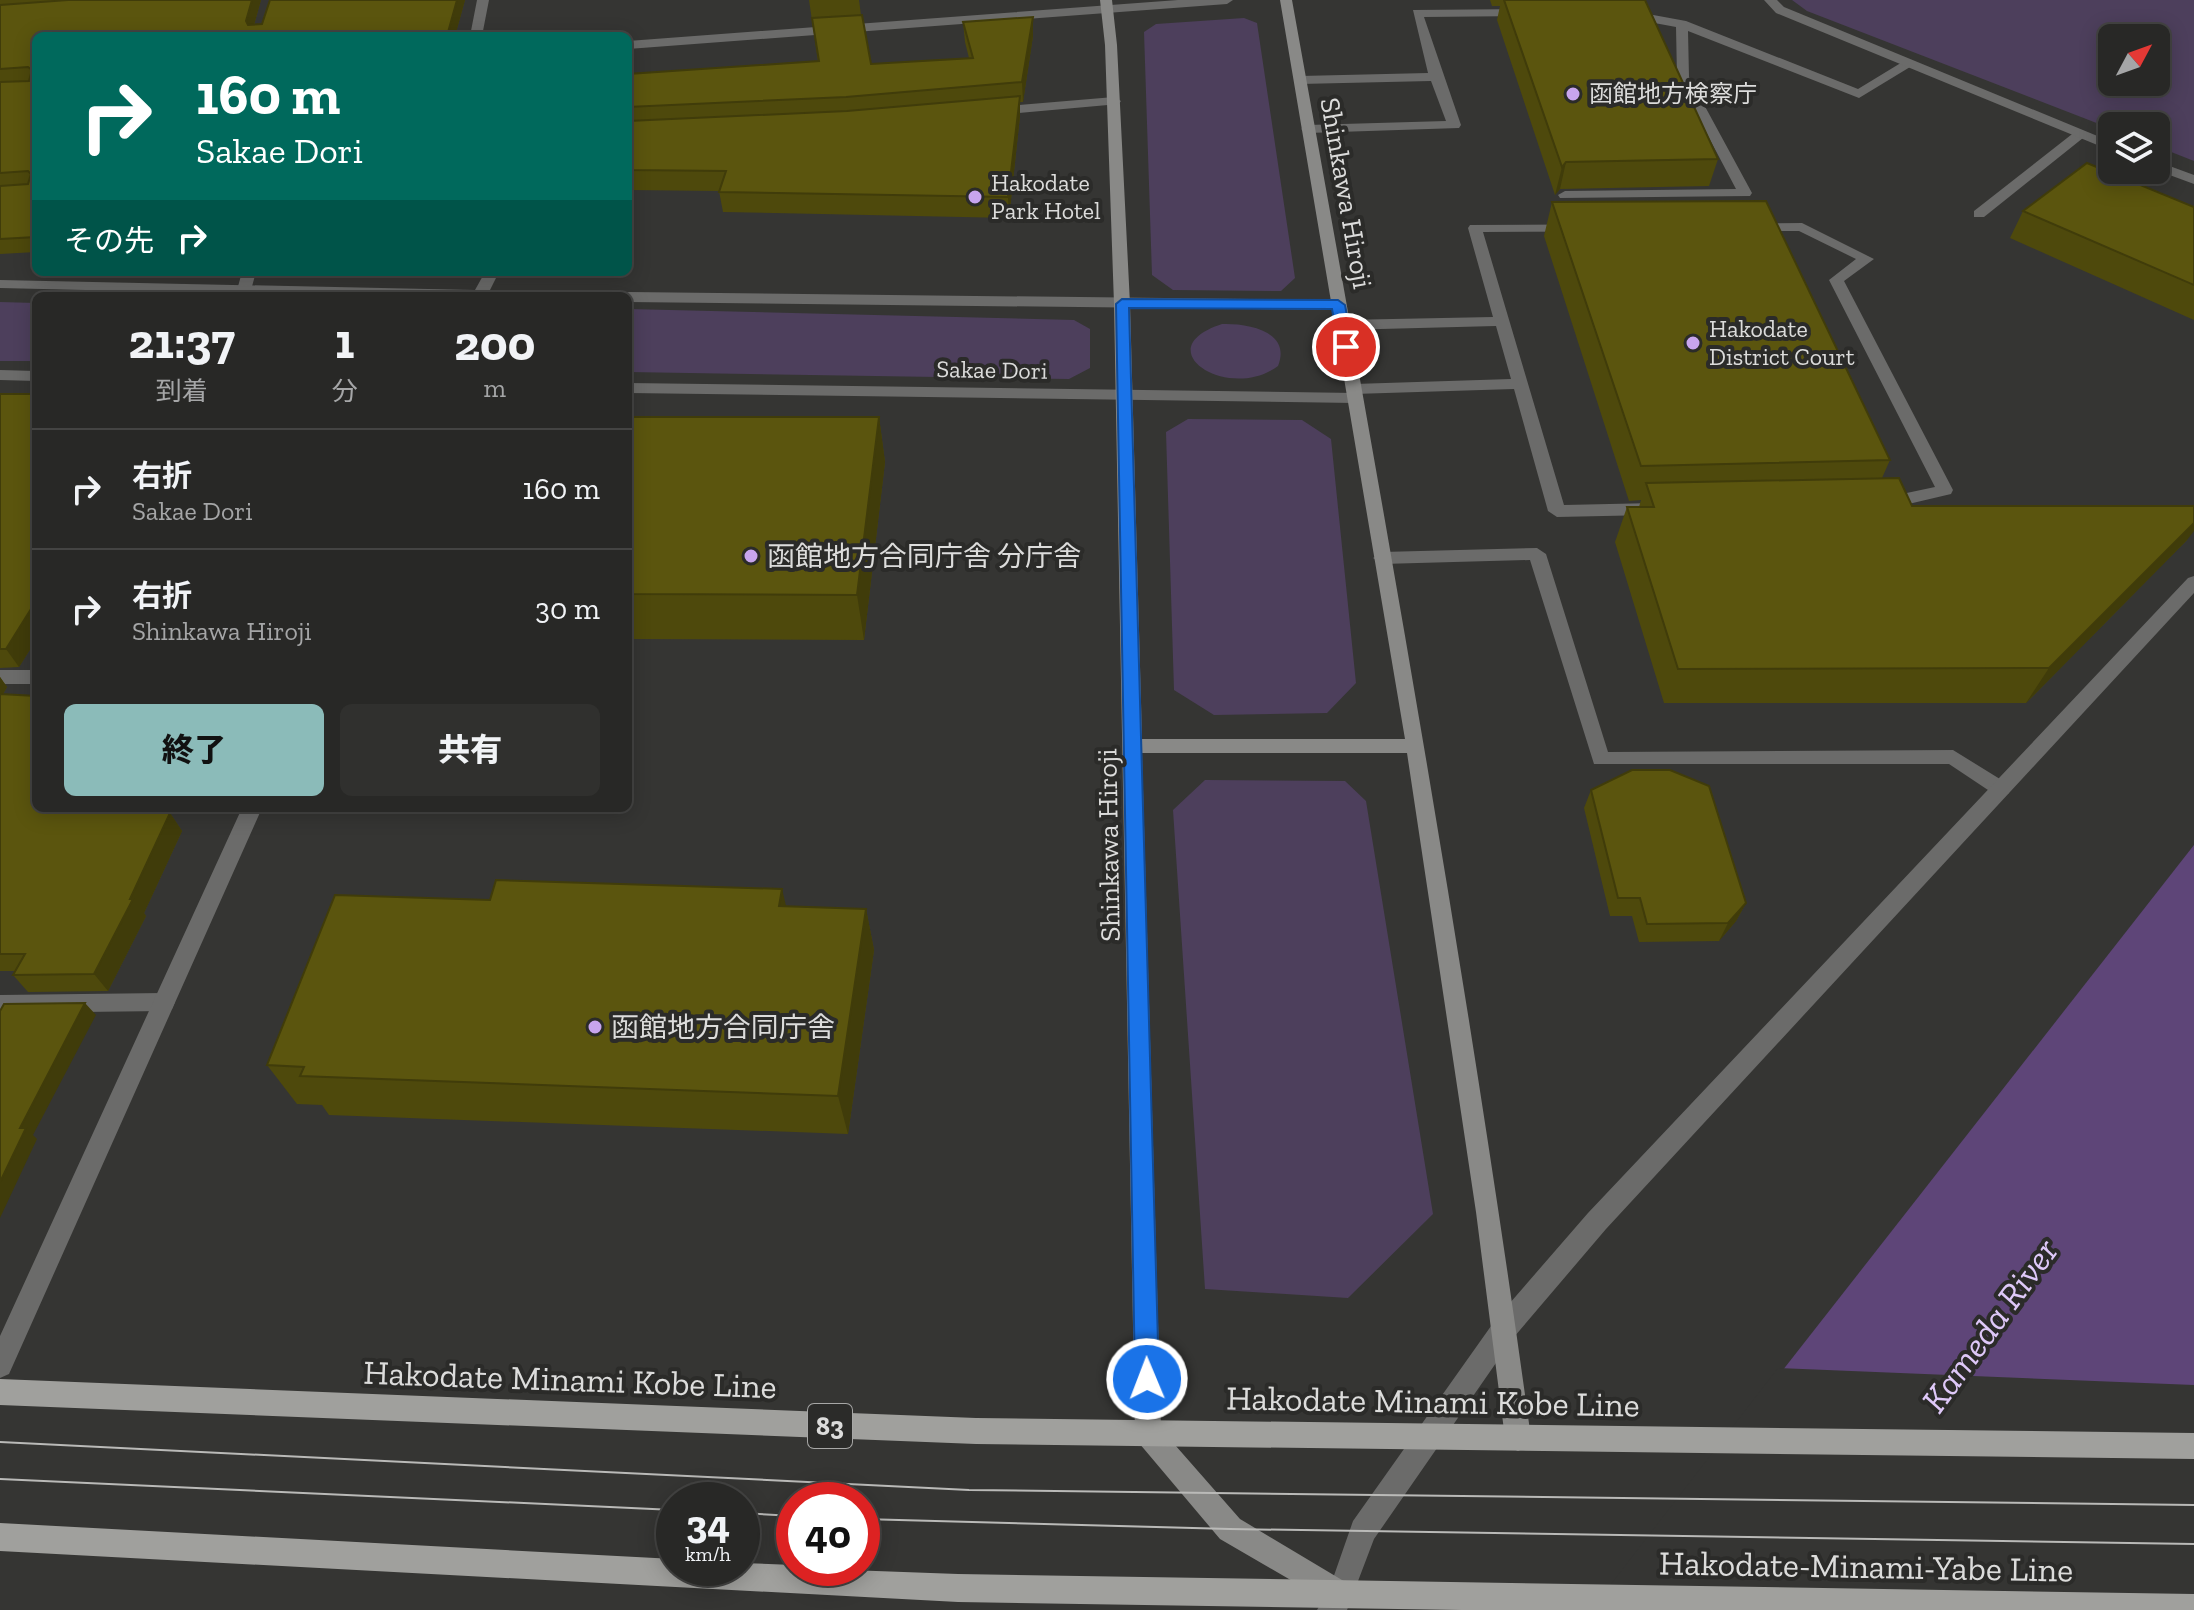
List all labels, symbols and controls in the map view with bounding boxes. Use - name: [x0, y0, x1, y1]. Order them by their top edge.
- north arrow: [2098, 24, 2170, 96]
- map controls: [2098, 24, 2170, 184]
- text: 160 m: [196, 61, 340, 128]
- icon: right: [64, 64, 168, 168]
- place label: 函館地方検察庁: [1589, 79, 1757, 108]
- marker: 函館地方検察庁: [1564, 85, 1582, 103]
- street label: Shinkawa Hiroji: [1313, 95, 1380, 291]
- button: layers: [2098, 112, 2170, 184]
- text: Sakae Dori: [196, 129, 363, 172]
- place label: Hakodate Park Hotel: [991, 168, 1101, 225]
- marker: Hakodate Park Hotel: [966, 188, 984, 206]
- icon: right: [170, 216, 214, 260]
- text: その先: [64, 223, 154, 259]
- text: 21:37: [129, 313, 235, 370]
- text: 1: [335, 313, 354, 370]
- pin: [1312, 313, 1380, 381]
- place label: Hakodate District Court: [1709, 314, 1855, 371]
- text: 200: [454, 315, 535, 372]
- icon: arrive: [1324, 325, 1368, 369]
- marker: Hakodate District Court: [1684, 334, 1702, 352]
- street label: Sakae Dori: [936, 354, 1048, 385]
- text: m: [484, 372, 506, 404]
- text: 到着: [156, 375, 208, 407]
- text: 分: [332, 375, 358, 407]
- text: 右折: [132, 458, 192, 494]
- icon: right: [64, 467, 108, 511]
- text: 160 m: [523, 471, 600, 507]
- text: Sakae Dori: [132, 495, 252, 527]
- place label: 函館地方合同庁舎 分庁舎: [767, 540, 1081, 573]
- marker: 函館地方合同庁舎 分庁舎: [742, 547, 760, 565]
- text: 右折: [132, 578, 192, 614]
- icon: right: [64, 587, 108, 631]
- text: 30 m: [535, 591, 600, 627]
- text: Shinkawa Hiroji: [132, 615, 312, 647]
- button: 終了: [64, 704, 324, 796]
- button: 共有: [340, 704, 600, 796]
- street label: Shinkawa Hiroji: [1090, 748, 1127, 942]
- place label: 函館地方合同庁舎: [611, 1011, 835, 1044]
- marker: 函館地方合同庁舎: [586, 1018, 604, 1036]
- water label: Kameda River: [1912, 1230, 2067, 1420]
- position arrow: [1105, 1337, 1189, 1421]
- street label: Hakodate Minami Kobe Line: [363, 1352, 777, 1407]
- street label: Hakodate Minami Kobe Line: [1226, 1377, 1640, 1426]
- road number: 83: [808, 1404, 852, 1448]
- speed limit sign: 40: [776, 1482, 880, 1586]
- text: 34: [686, 1500, 730, 1548]
- text: km/h: [685, 1542, 731, 1566]
- street label: Hakodate-Minami-Yabe Line: [1659, 1542, 2073, 1591]

